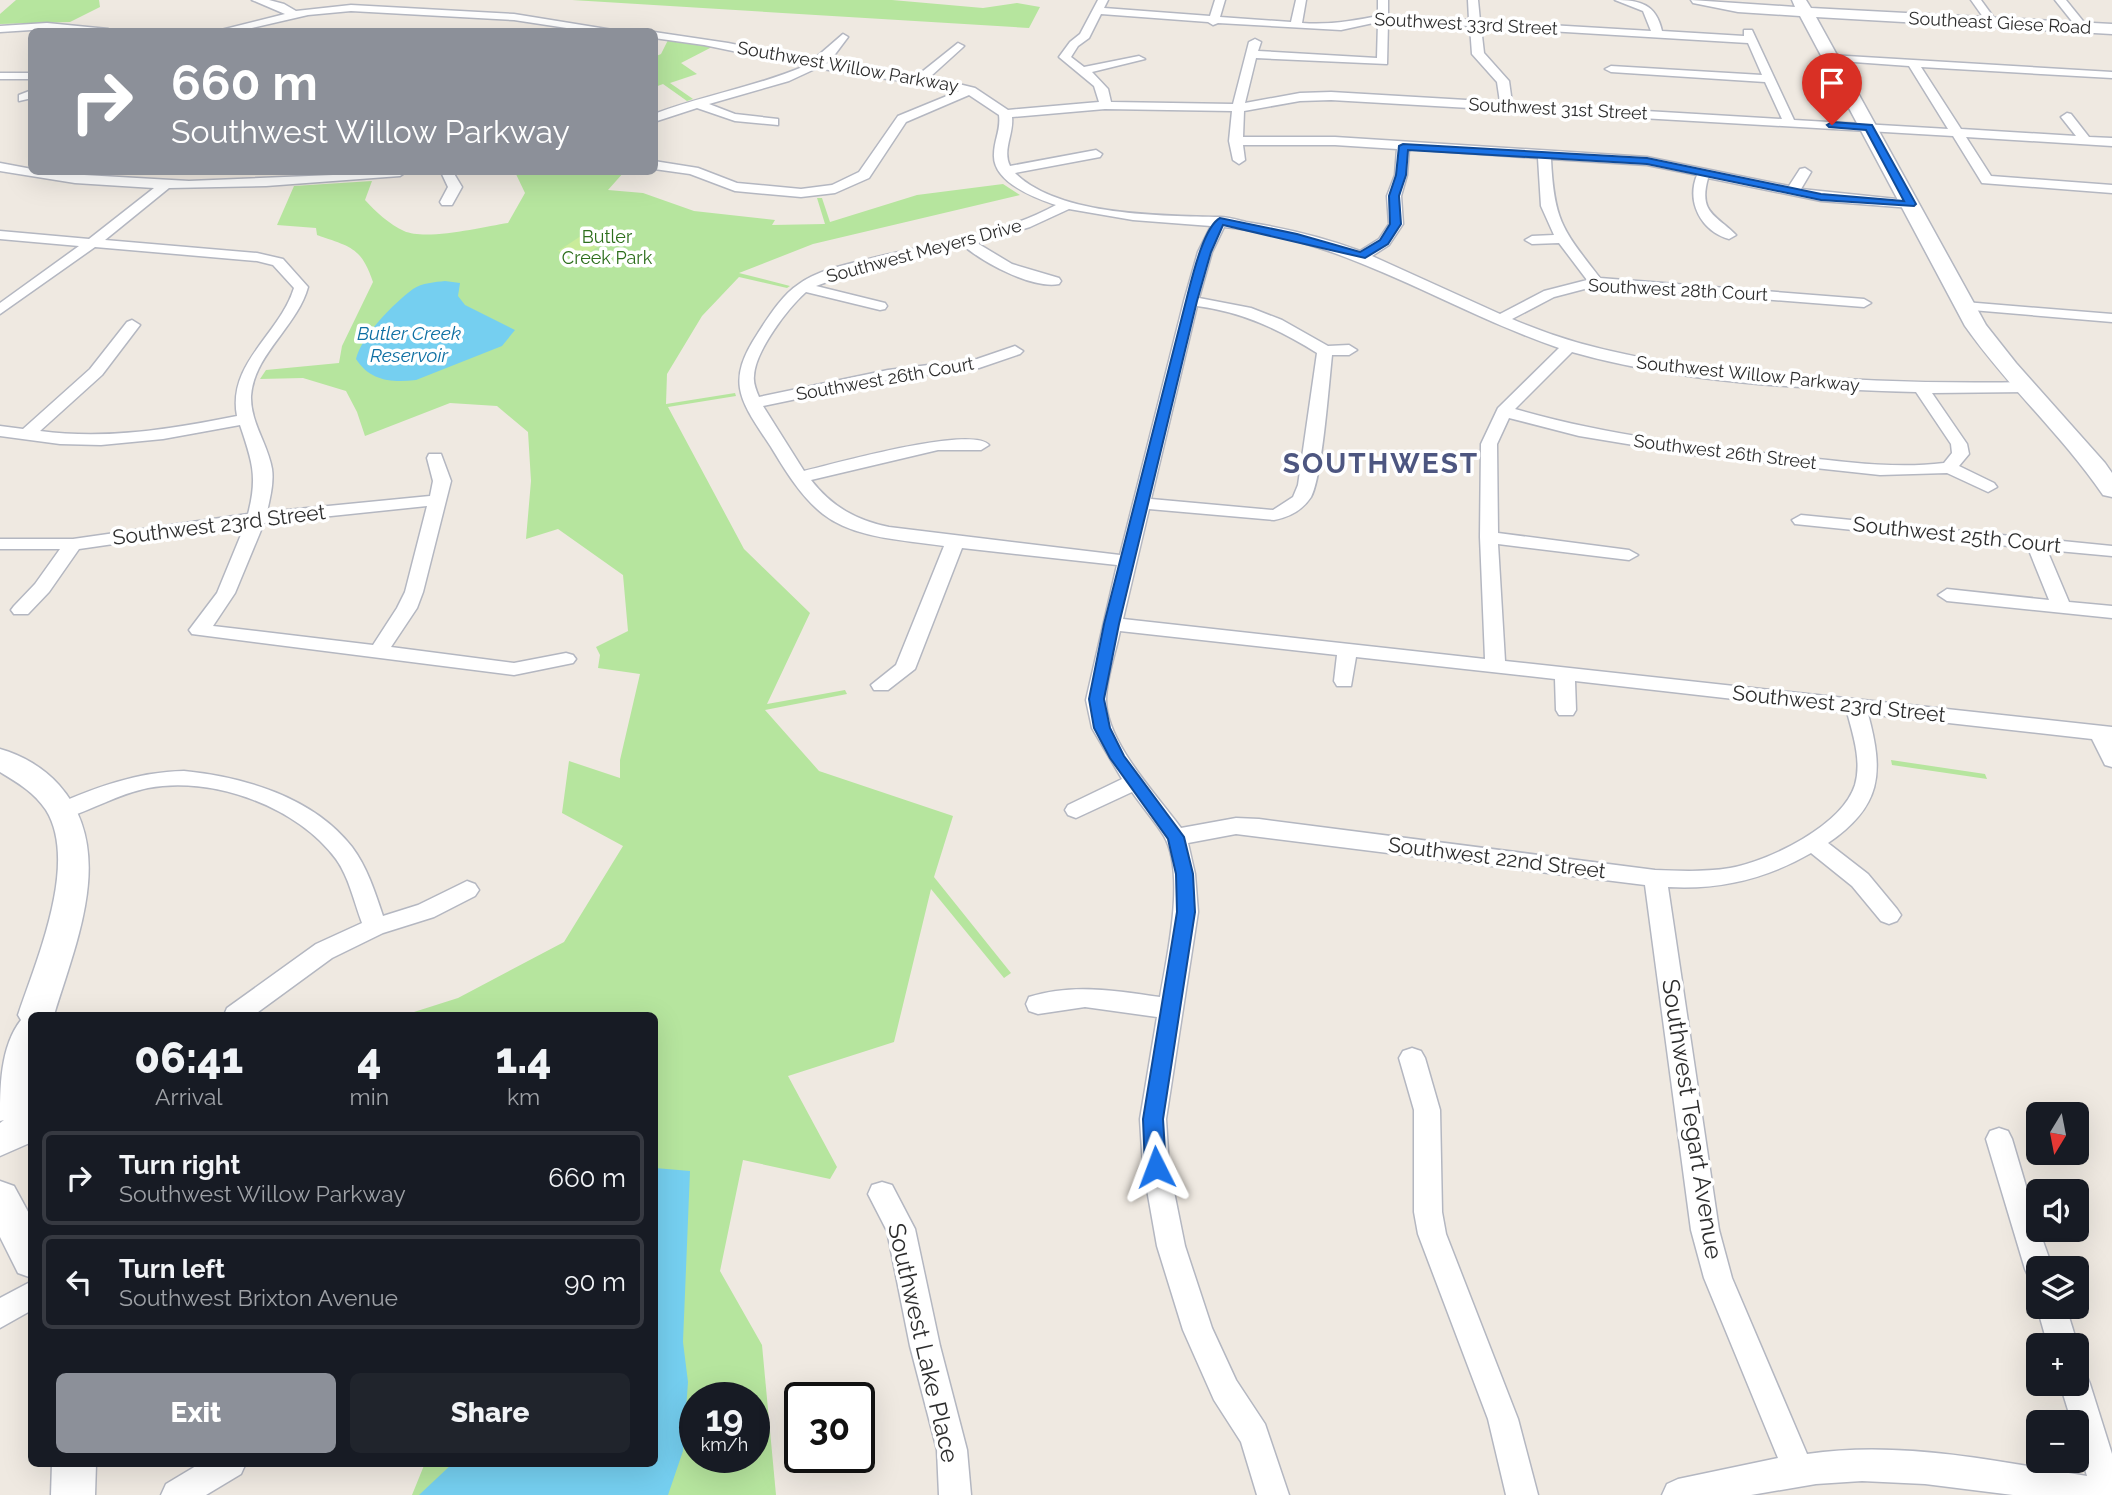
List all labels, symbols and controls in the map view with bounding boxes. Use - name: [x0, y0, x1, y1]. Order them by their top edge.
- street label: Southeast Giese Road: [1908, 7, 2092, 38]
- street label: Southwest 33rd Street: [1374, 8, 1558, 39]
- street label: Southwest Willow Parkway: [736, 37, 961, 96]
- pin: [1802, 53, 1862, 125]
- text: 660 m: [171, 54, 318, 111]
- icon: right: [56, 56, 147, 147]
- icon: arrive: [1813, 64, 1851, 102]
- street label: Southwest 31st Street: [1468, 93, 1648, 124]
- text: Southwest Willow Parkway: [171, 113, 570, 150]
- street label: Southwest Meyers Drive: [824, 214, 1024, 287]
- park label: Butler Creek Park: [562, 226, 653, 268]
- street label: Southwest 28th Court: [1588, 274, 1768, 305]
- water label: Butler Creek Reservoir: [357, 322, 461, 366]
- street label: Southwest Willow Parkway: [1635, 351, 1861, 396]
- street label: Southwest 26th Court: [794, 353, 976, 405]
- street label: Southwest 26th Street: [1632, 430, 1818, 473]
- district label: SOUTHWEST: [1283, 447, 1479, 480]
- street label: Southwest 23rd Street: [111, 499, 327, 550]
- street label: Southwest 25th Court: [1852, 511, 2062, 558]
- street label: Southwest 23rd Street: [1731, 680, 1947, 727]
- street label: Southwest 22nd Street: [1387, 832, 1607, 883]
- street label: Southwest Tegart Avenue: [1656, 977, 1729, 1261]
- text: 06:41: [134, 1034, 243, 1083]
- text: 4: [357, 1034, 382, 1083]
- text: 1.4: [496, 1034, 552, 1083]
- text: Arrival: [155, 1083, 223, 1110]
- text: min: [350, 1083, 389, 1110]
- text: km: [507, 1083, 540, 1110]
- north arrow: [2026, 1102, 2090, 1166]
- map controls: [2026, 1102, 2089, 1473]
- position arrow: [1119, 1130, 1193, 1204]
- text: Turn right: [119, 1150, 240, 1180]
- icon: right: [60, 1159, 98, 1197]
- text: 660 m: [548, 1163, 626, 1193]
- button: sound: [2026, 1179, 2089, 1242]
- text: Southwest Willow Parkway: [119, 1180, 406, 1207]
- street label: Southwest Lake Place: [882, 1220, 965, 1465]
- text: Turn left: [119, 1254, 225, 1284]
- button: layers: [2026, 1256, 2089, 1319]
- icon: left: [60, 1263, 98, 1301]
- text: 90 m: [564, 1267, 626, 1297]
- text: Southwest Brixton Avenue: [119, 1284, 398, 1311]
- button: +: [2026, 1333, 2089, 1396]
- button: Exit: [56, 1373, 336, 1453]
- button: Share: [350, 1373, 630, 1453]
- speed limit sign: 30: [784, 1382, 875, 1473]
- text: 19: [706, 1398, 743, 1439]
- button: −: [2026, 1410, 2089, 1473]
- text: km/h: [701, 1434, 748, 1455]

